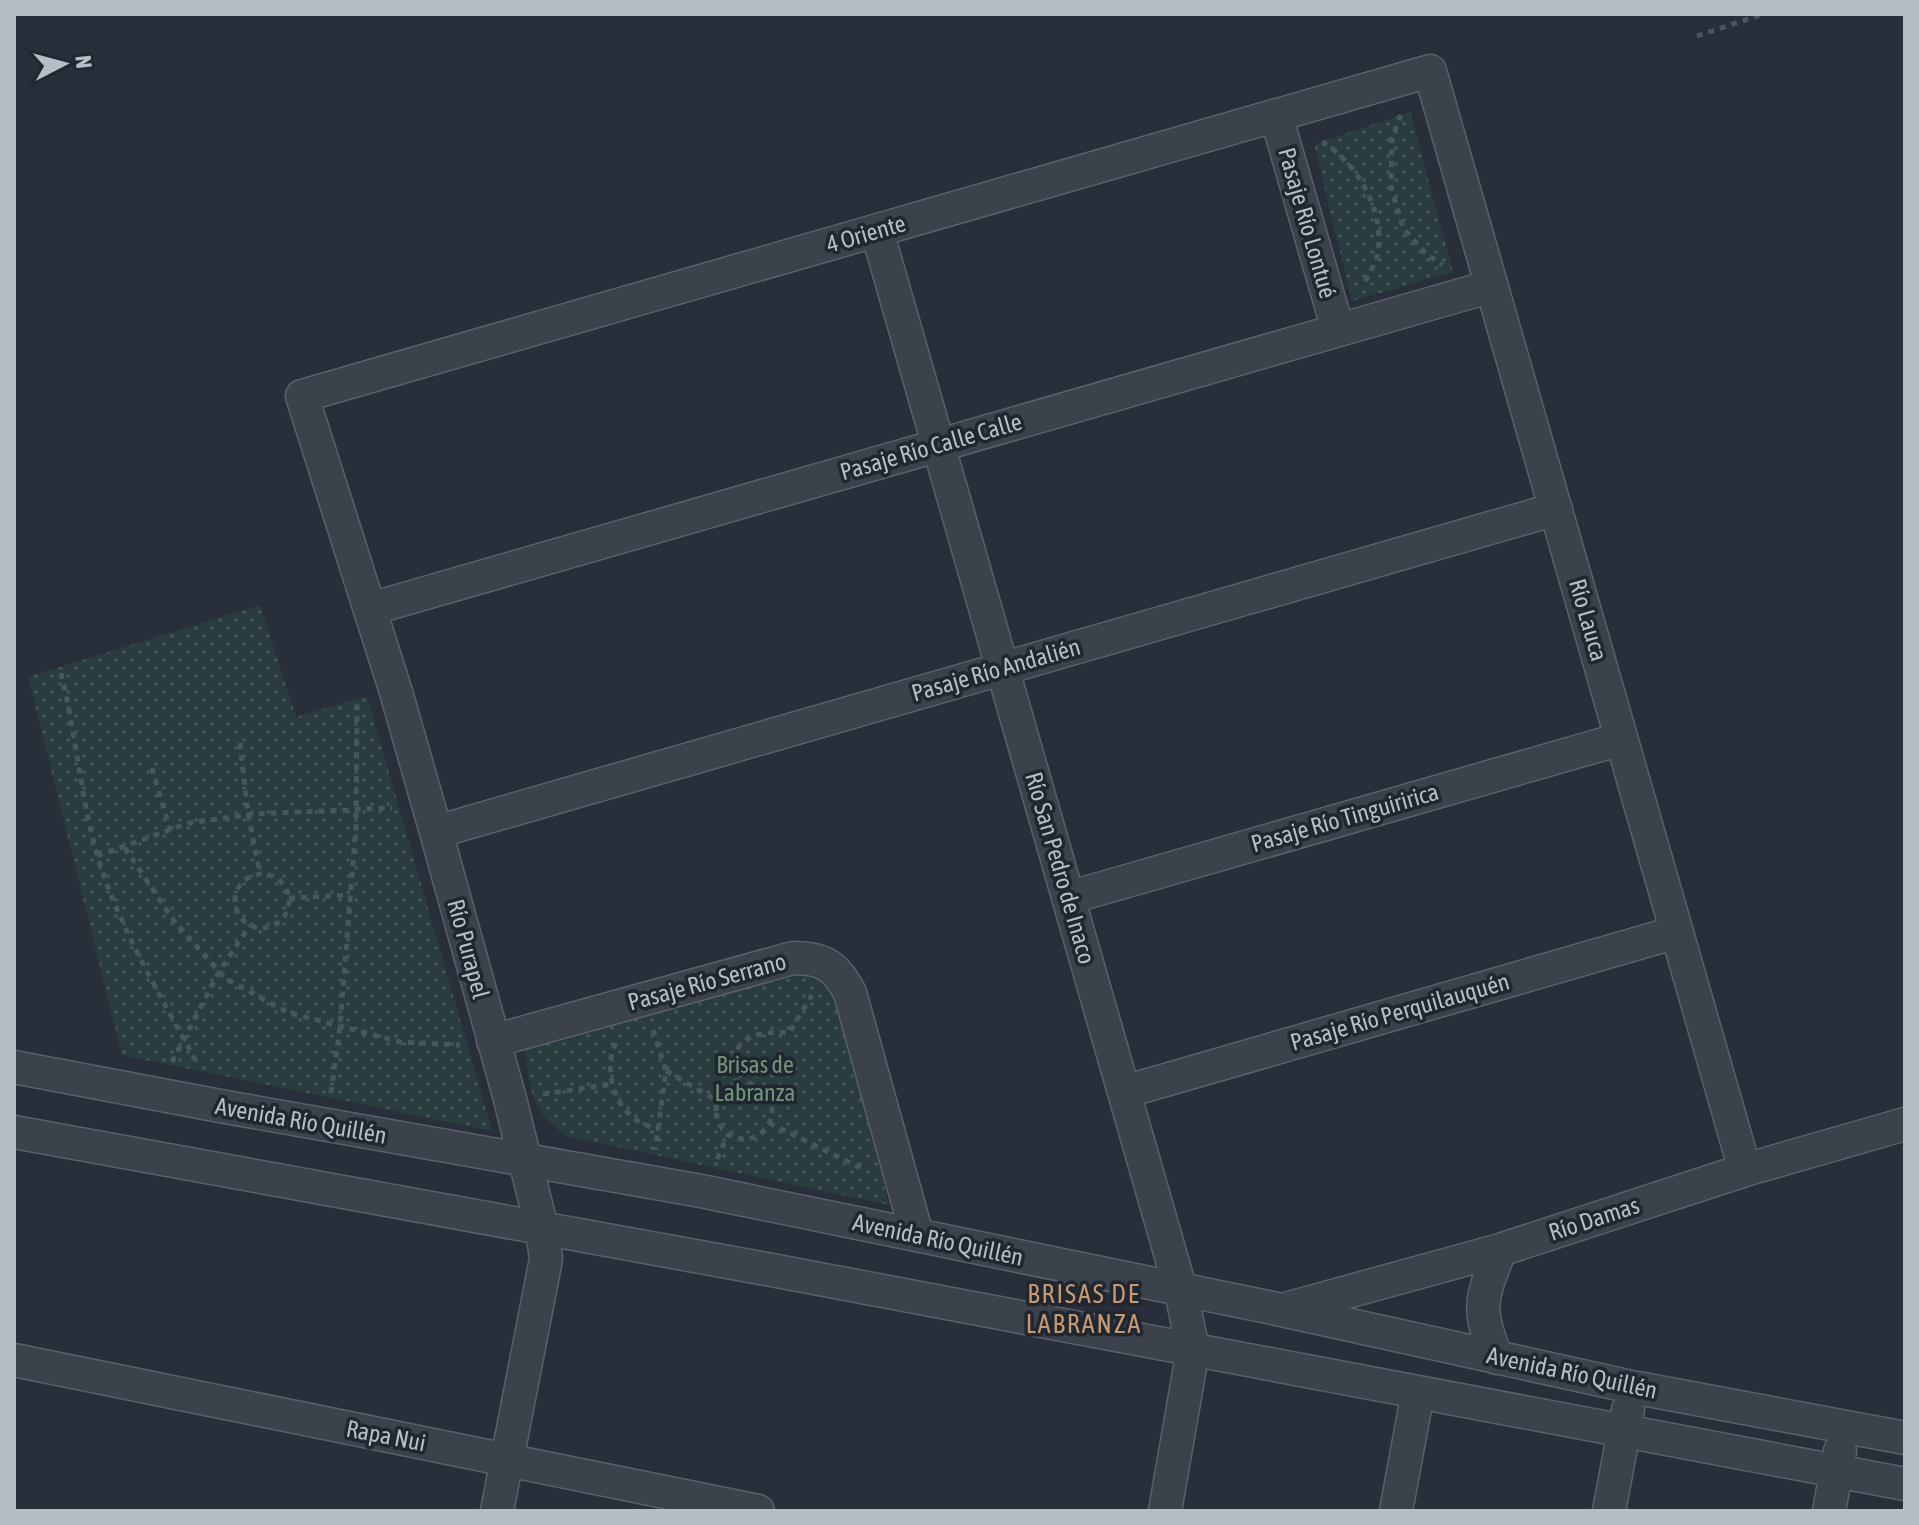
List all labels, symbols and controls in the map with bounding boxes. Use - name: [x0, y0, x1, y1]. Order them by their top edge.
- north arrow: [24, 24, 104, 104]
- text: N: [70, 54, 97, 70]
- street label: Pasaje Río Lontué: [1273, 144, 1342, 301]
- street label: 4 Oriente: [823, 209, 909, 258]
- street label: Pasaje Río Calle Calle: [837, 408, 1025, 485]
- street label: Río Lauca: [1564, 576, 1613, 664]
- street label: Pasaje Río Andalién: [908, 633, 1083, 707]
- street label: Río San Pedro de Inaco: [1020, 769, 1101, 967]
- street label: Pasaje Río Tinguiririca: [1248, 778, 1442, 857]
- street label: Río Purapel: [442, 896, 495, 1002]
- street label: Pasaje Río Serrano: [625, 947, 789, 1016]
- street label: Pasaje Río Perquilauquén: [1287, 967, 1512, 1056]
- park label: Brisas de Labranza: [714, 1051, 796, 1106]
- street label: Avenida Río Quillén: [213, 1092, 389, 1149]
- street label: Río Damas: [1545, 1191, 1643, 1246]
- street label: Avenida Río Quillén: [850, 1208, 1026, 1271]
- district label: BRISAS DE LABRANZA: [1026, 1279, 1142, 1339]
- street label: Avenida Río Quillén: [1484, 1341, 1660, 1404]
- street label: Rapa Nui: [344, 1415, 428, 1456]

